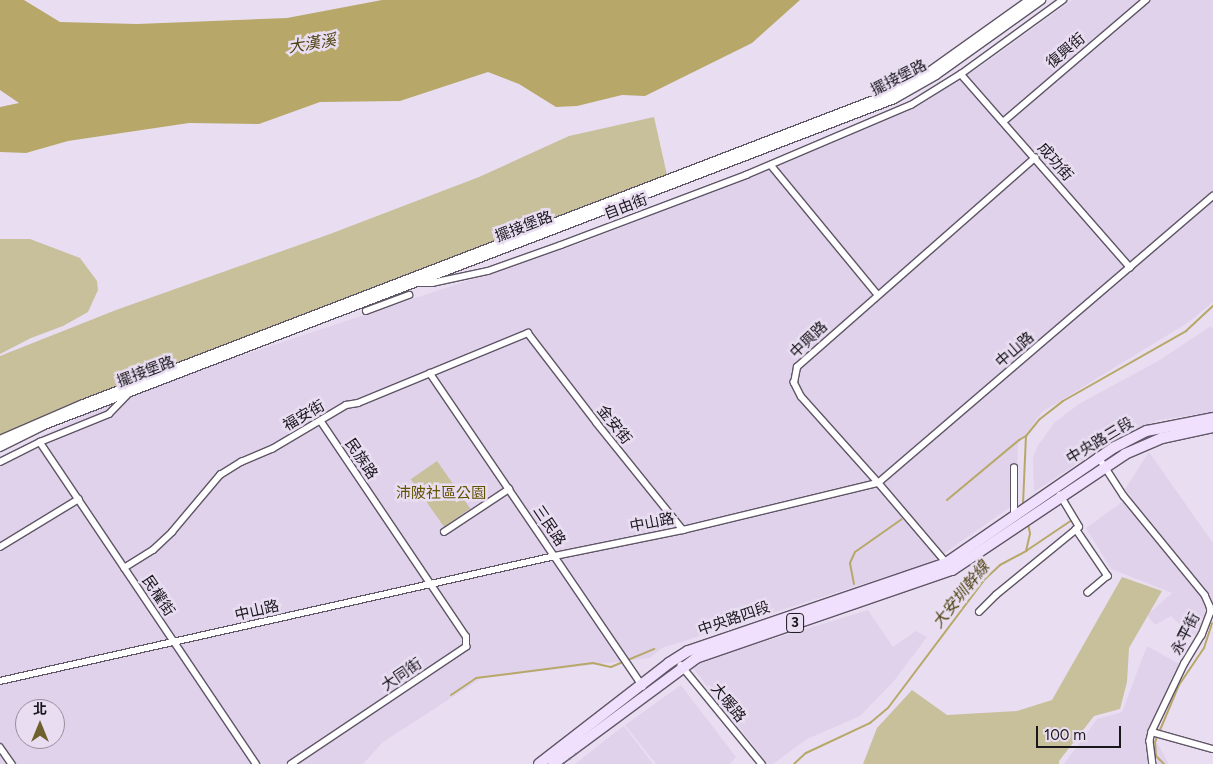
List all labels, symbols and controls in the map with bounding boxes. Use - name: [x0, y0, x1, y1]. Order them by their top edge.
- street label: 復興街: [1043, 30, 1089, 72]
- water label: 大漢溪: [287, 31, 337, 57]
- street label: 擺接堡路: [868, 56, 930, 100]
- street label: 成功街: [1033, 139, 1077, 185]
- street label: 自由街: [602, 191, 650, 223]
- street label: 擺接堡路: [493, 208, 555, 246]
- street label: 中興路: [787, 318, 831, 362]
- street label: 中山路: [992, 328, 1038, 372]
- street label: 擺接堡路: [115, 353, 177, 391]
- street label: 福安街: [280, 397, 328, 435]
- street label: 金安街: [593, 402, 635, 448]
- street label: 中央路三段: [1063, 414, 1137, 468]
- street label: 民族路: [341, 435, 381, 483]
- park label: 沛陂社區公園: [396, 485, 486, 503]
- street label: 三民路: [529, 502, 569, 550]
- street label: 中山路: [628, 510, 676, 536]
- water label: 大安圳幹線: [928, 558, 994, 632]
- street label: 民權街: [138, 572, 178, 620]
- street label: 中山路: [233, 597, 281, 625]
- street label: 中央路四段: [696, 598, 772, 640]
- street label: 永平街: [1168, 610, 1204, 658]
- road number: 3: [785, 612, 805, 634]
- street label: 大同街: [378, 655, 426, 695]
- street label: 大暖路: [707, 680, 749, 726]
- north arrow: [15, 699, 65, 749]
- text: 北: [33, 701, 47, 718]
- scale bar: [1038, 716, 1123, 748]
- text: 100 m: [1044, 726, 1086, 744]

